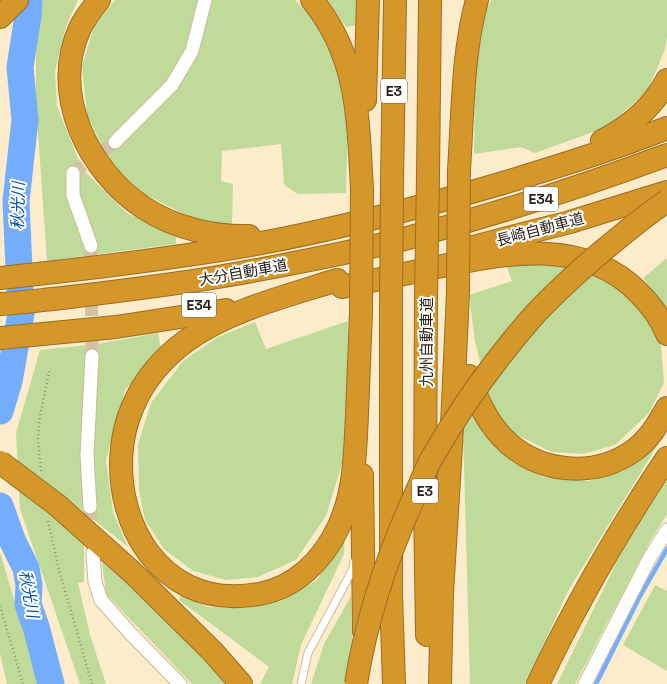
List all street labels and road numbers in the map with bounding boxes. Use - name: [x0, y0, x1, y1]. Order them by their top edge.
- road number: E3: [381, 79, 407, 103]
- road number: E34: [524, 187, 558, 211]
- street label: 長崎自動車道: [494, 208, 586, 250]
- street label: 大分自動車道: [197, 255, 289, 289]
- road number: E34: [182, 293, 216, 317]
- street label: 九州自動車道: [417, 297, 436, 387]
- road number: E3: [412, 479, 438, 503]

